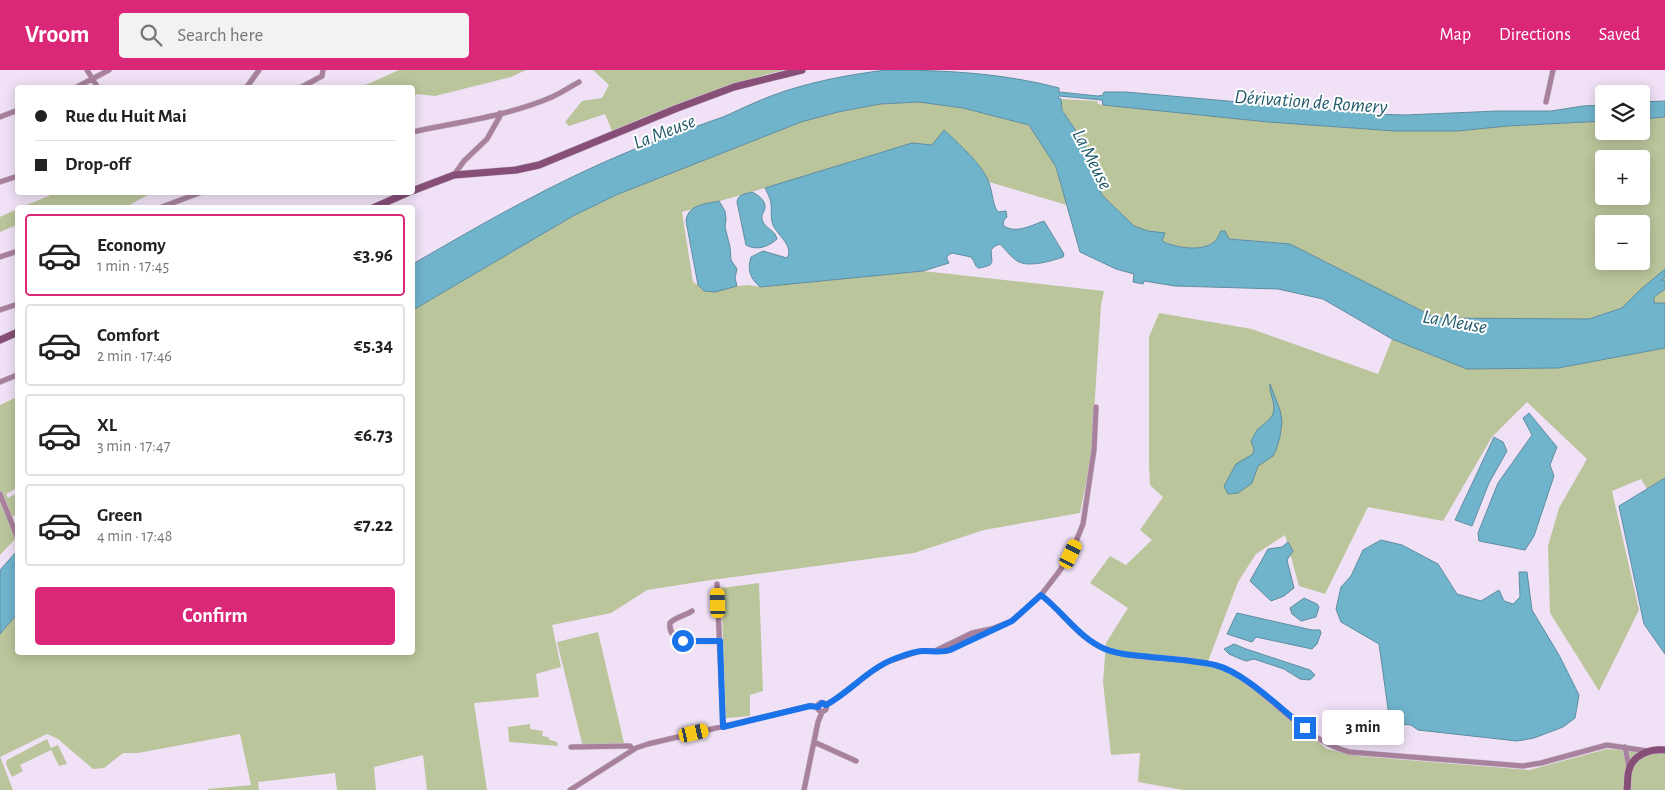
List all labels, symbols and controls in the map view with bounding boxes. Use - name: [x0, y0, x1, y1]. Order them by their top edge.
- search box: [119, 13, 469, 58]
- icon: search: [137, 21, 165, 49]
- text: Vroom: [25, 23, 89, 47]
- text: Search here: [177, 26, 263, 45]
- text: Map: [1440, 26, 1471, 44]
- text: Directions: [1499, 26, 1571, 44]
- text: Saved: [1599, 26, 1640, 44]
- map controls: [1595, 85, 1650, 270]
- button: layers: [1595, 85, 1650, 140]
- water label: Dérivation de Romery: [1234, 87, 1389, 117]
- text: Rue du Huit Mai: [65, 107, 187, 126]
- water label: La Meuse: [630, 111, 699, 153]
- water label: La Meuse: [1068, 126, 1116, 193]
- button: +: [1595, 150, 1650, 205]
- text: Drop-off: [65, 155, 130, 174]
- button: −: [1595, 215, 1650, 270]
- icon: car: [37, 233, 82, 278]
- text: Economy: [97, 236, 166, 255]
- text: €3.96: [353, 246, 393, 265]
- text: 1 min · 17:45: [97, 258, 169, 274]
- water label: La Meuse: [1421, 306, 1489, 338]
- icon: car: [37, 323, 82, 368]
- text: Comfort: [97, 326, 159, 345]
- text: €5.34: [354, 336, 393, 355]
- text: 2 min · 17:46: [97, 348, 172, 364]
- icon: car: [37, 413, 82, 458]
- text: XL: [97, 416, 117, 435]
- text: €6.73: [354, 426, 393, 445]
- text: 3 min · 17:47: [97, 438, 170, 454]
- icon: car: [37, 503, 82, 548]
- text: Green: [97, 506, 143, 525]
- text: €7.22: [354, 516, 393, 535]
- text: 4 min · 17:48: [97, 528, 172, 544]
- car: [1057, 537, 1084, 571]
- button: Confirm: [35, 587, 395, 645]
- car: [709, 588, 726, 618]
- route start: [672, 630, 694, 652]
- callout: 3 min: [1322, 710, 1405, 746]
- route end: [1294, 717, 1316, 739]
- text: 3 min: [1346, 719, 1380, 735]
- car: [677, 722, 710, 744]

